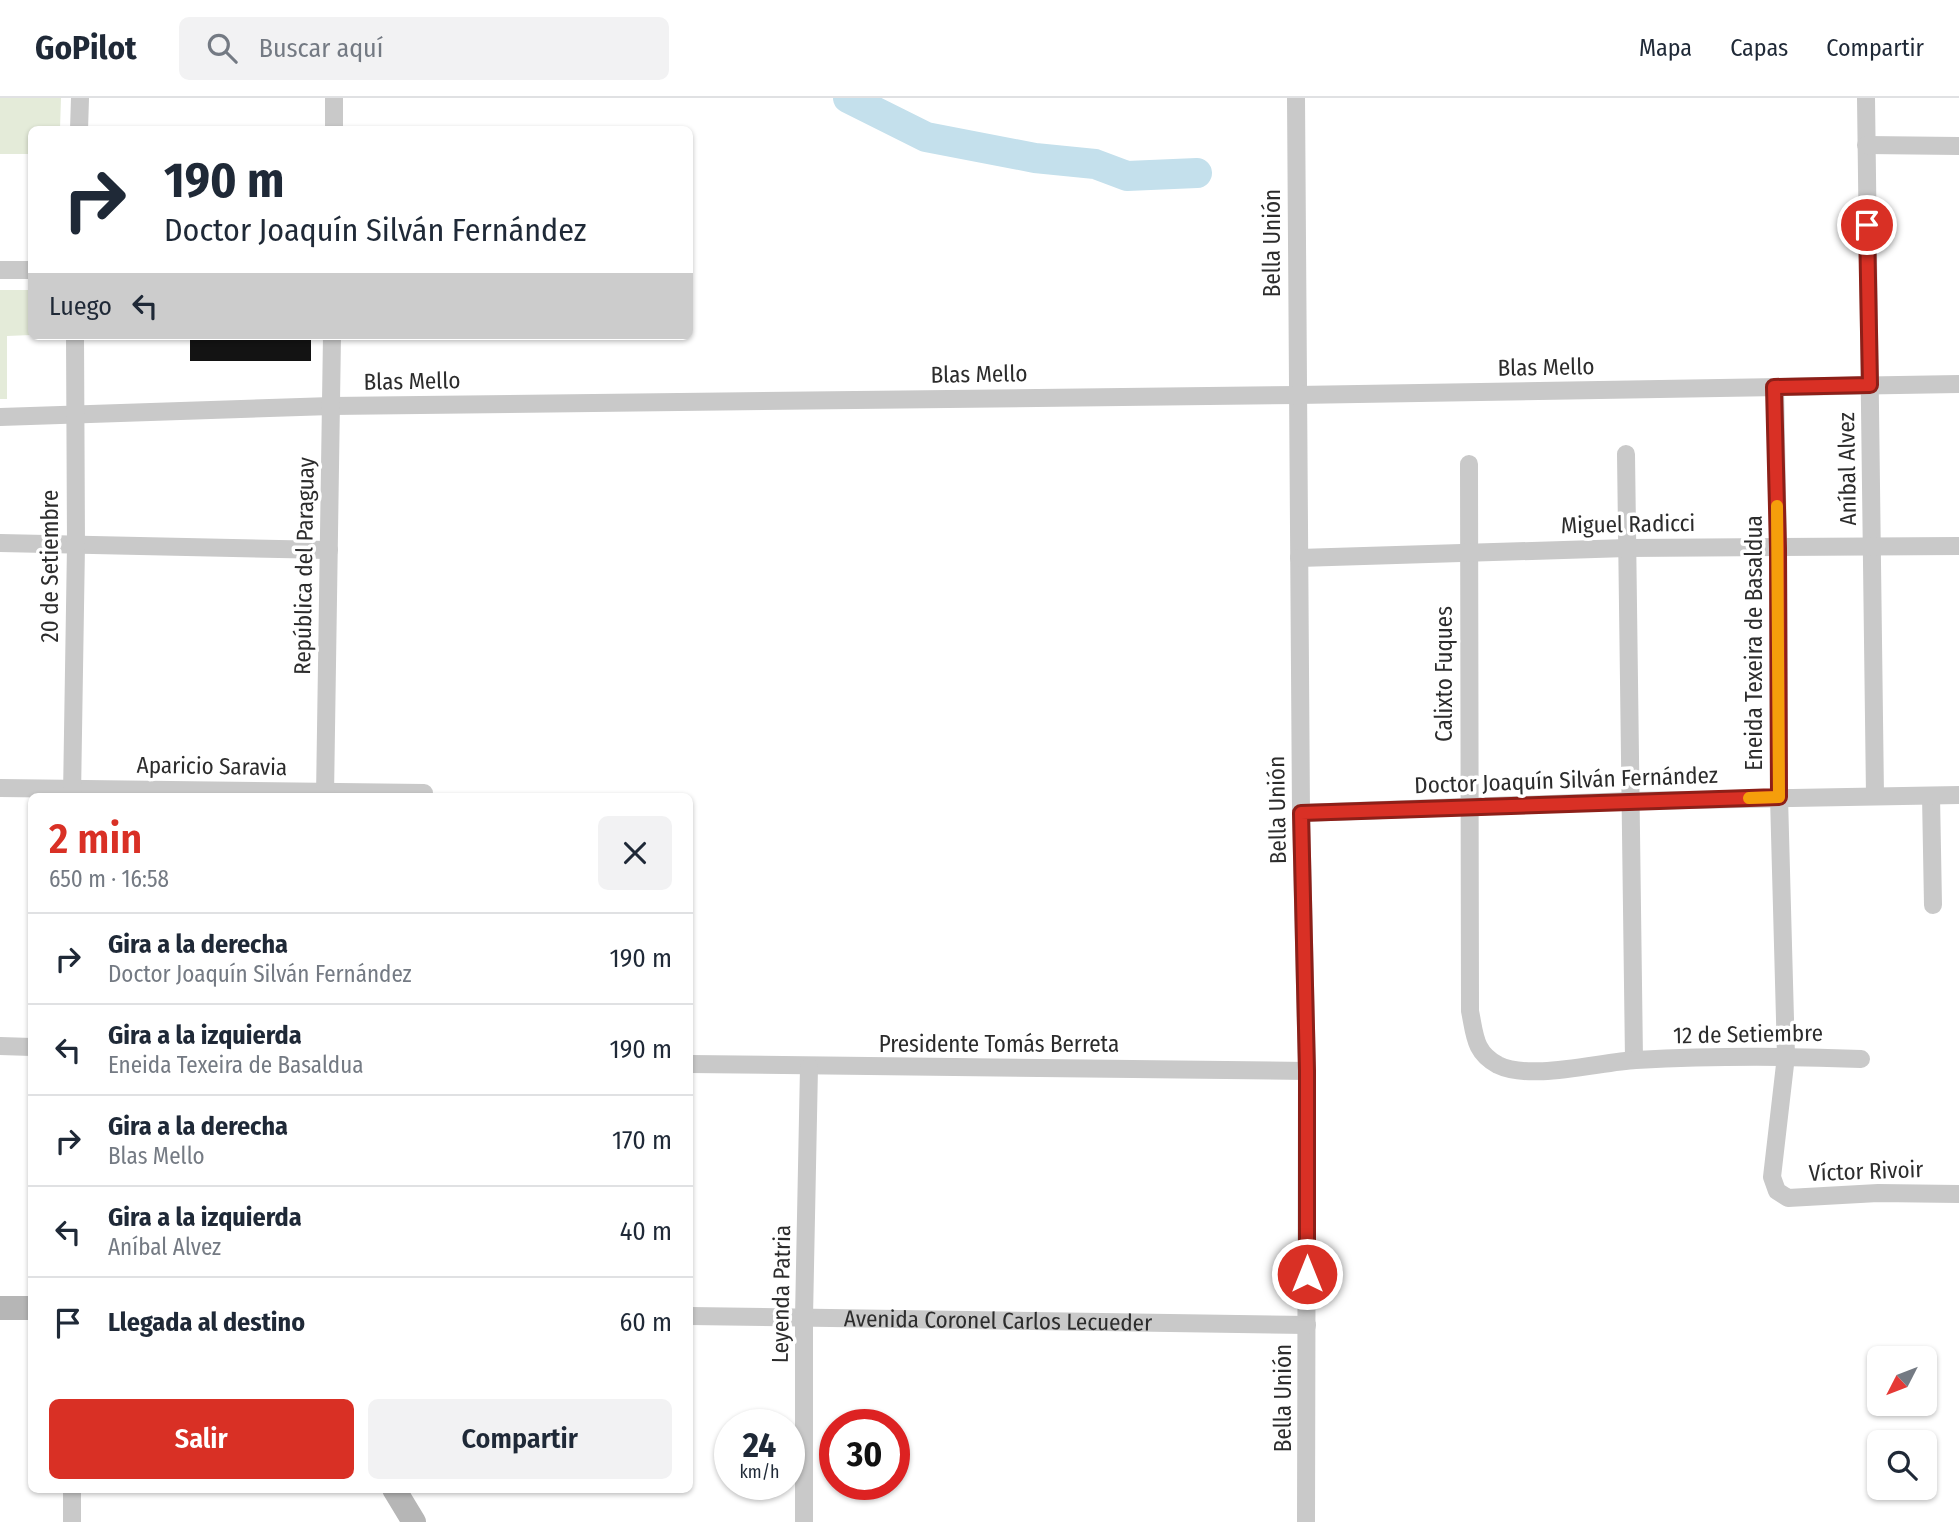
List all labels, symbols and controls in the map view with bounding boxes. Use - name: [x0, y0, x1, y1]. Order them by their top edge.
- search box: [179, 17, 669, 80]
- text: GoPilot: [35, 28, 137, 68]
- icon: search: [203, 29, 241, 67]
- text: Buscar aquí: [259, 33, 383, 64]
- text: Mapa: [1639, 34, 1692, 62]
- text: Capas: [1730, 34, 1788, 62]
- text: Compartir: [1826, 34, 1924, 62]
- text: 190 m: [164, 151, 284, 210]
- icon: right: [49, 154, 140, 245]
- street label: Bella Unión: [1258, 189, 1286, 297]
- pin: [1837, 195, 1897, 255]
- icon: arrive: [1848, 206, 1886, 244]
- text: Doctor Joaquín Silván Fernández: [164, 211, 587, 249]
- icon: left: [126, 287, 164, 325]
- text: Luego: [49, 291, 112, 322]
- street label: Blas Mello: [1497, 352, 1595, 382]
- street label: Blas Mello: [930, 359, 1028, 389]
- street label: Blas Mello: [363, 366, 461, 396]
- street label: Aníbal Alvez: [1832, 412, 1862, 526]
- street label: República del Paraguay: [288, 456, 320, 675]
- street label: 20 de Setiembre: [36, 490, 64, 642]
- street label: Miguel Radicci: [1561, 509, 1695, 539]
- street label: Eneida Texeira de Basaldua: [1740, 515, 1768, 771]
- street label: Calixto Fuques: [1430, 606, 1458, 742]
- street label: Aparicio Saravia: [136, 751, 288, 781]
- street label: Bella Unión: [1262, 756, 1292, 864]
- street label: Doctor Joaquín Silván Fernández: [1414, 761, 1718, 799]
- text: 2 min: [49, 814, 142, 864]
- button: close: [598, 816, 672, 890]
- text: 650 m · 16:58: [49, 865, 169, 893]
- text: Gira a la derecha: [108, 929, 288, 960]
- icon: right: [49, 940, 87, 978]
- text: 190 m: [610, 943, 672, 974]
- text: Doctor Joaquín Silván Fernández: [108, 960, 412, 988]
- street label: 12 de Setiembre: [1673, 1019, 1823, 1049]
- text: Gira a la izquierda: [108, 1020, 302, 1051]
- street label: Presidente Tomás Berreta: [879, 1030, 1119, 1058]
- icon: left: [49, 1031, 87, 1069]
- text: 190 m: [610, 1034, 672, 1065]
- text: Eneida Texeira de Basaldua: [108, 1051, 363, 1079]
- text: Gira a la derecha: [108, 1111, 288, 1142]
- icon: right: [49, 1122, 87, 1160]
- text: 170 m: [612, 1125, 672, 1156]
- text: Blas Mello: [108, 1142, 205, 1170]
- street label: Víctor Rivoir: [1808, 1155, 1924, 1187]
- text: Gira a la izquierda: [108, 1202, 302, 1233]
- icon: left: [49, 1213, 87, 1251]
- text: 40 m: [620, 1216, 672, 1247]
- street label: Leyenda Patria: [766, 1225, 796, 1363]
- text: Aníbal Alvez: [108, 1233, 221, 1261]
- position arrow: [1270, 1237, 1344, 1311]
- icon: arrive: [49, 1304, 87, 1342]
- street label: Avenida Coronel Carlos Lecueder: [844, 1304, 1152, 1337]
- text: Llegada al destino: [108, 1307, 305, 1338]
- text: 60 m: [619, 1307, 672, 1338]
- street label: Bella Unión: [1269, 1344, 1297, 1452]
- north arrow: [1867, 1346, 1937, 1416]
- map controls: [1867, 1346, 1937, 1500]
- button: Salir: [49, 1399, 354, 1479]
- button: Compartir: [368, 1399, 672, 1479]
- speed limit sign: 30: [819, 1409, 910, 1500]
- text: 24: [743, 1424, 776, 1466]
- button: search: [1867, 1430, 1937, 1500]
- text: km/h: [739, 1461, 780, 1483]

